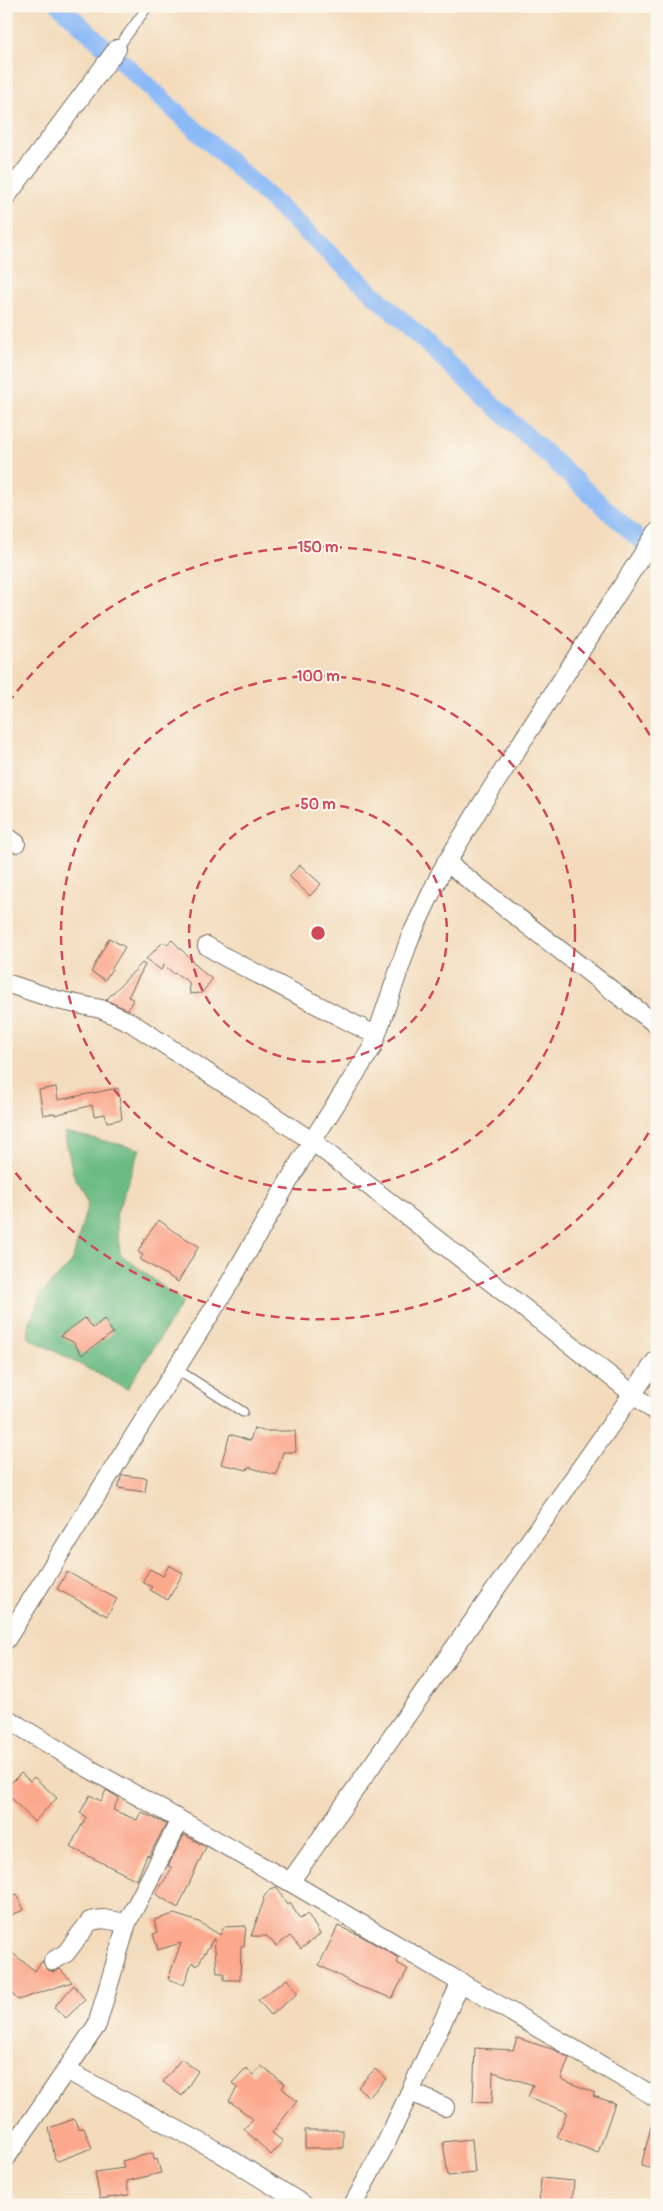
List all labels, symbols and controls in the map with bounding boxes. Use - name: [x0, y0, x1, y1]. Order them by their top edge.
- text: 150 m: [298, 538, 338, 557]
- text: 100 m: [297, 667, 339, 686]
- text: 50 m: [301, 795, 335, 814]
- centre of rings: [309, 924, 327, 942]

